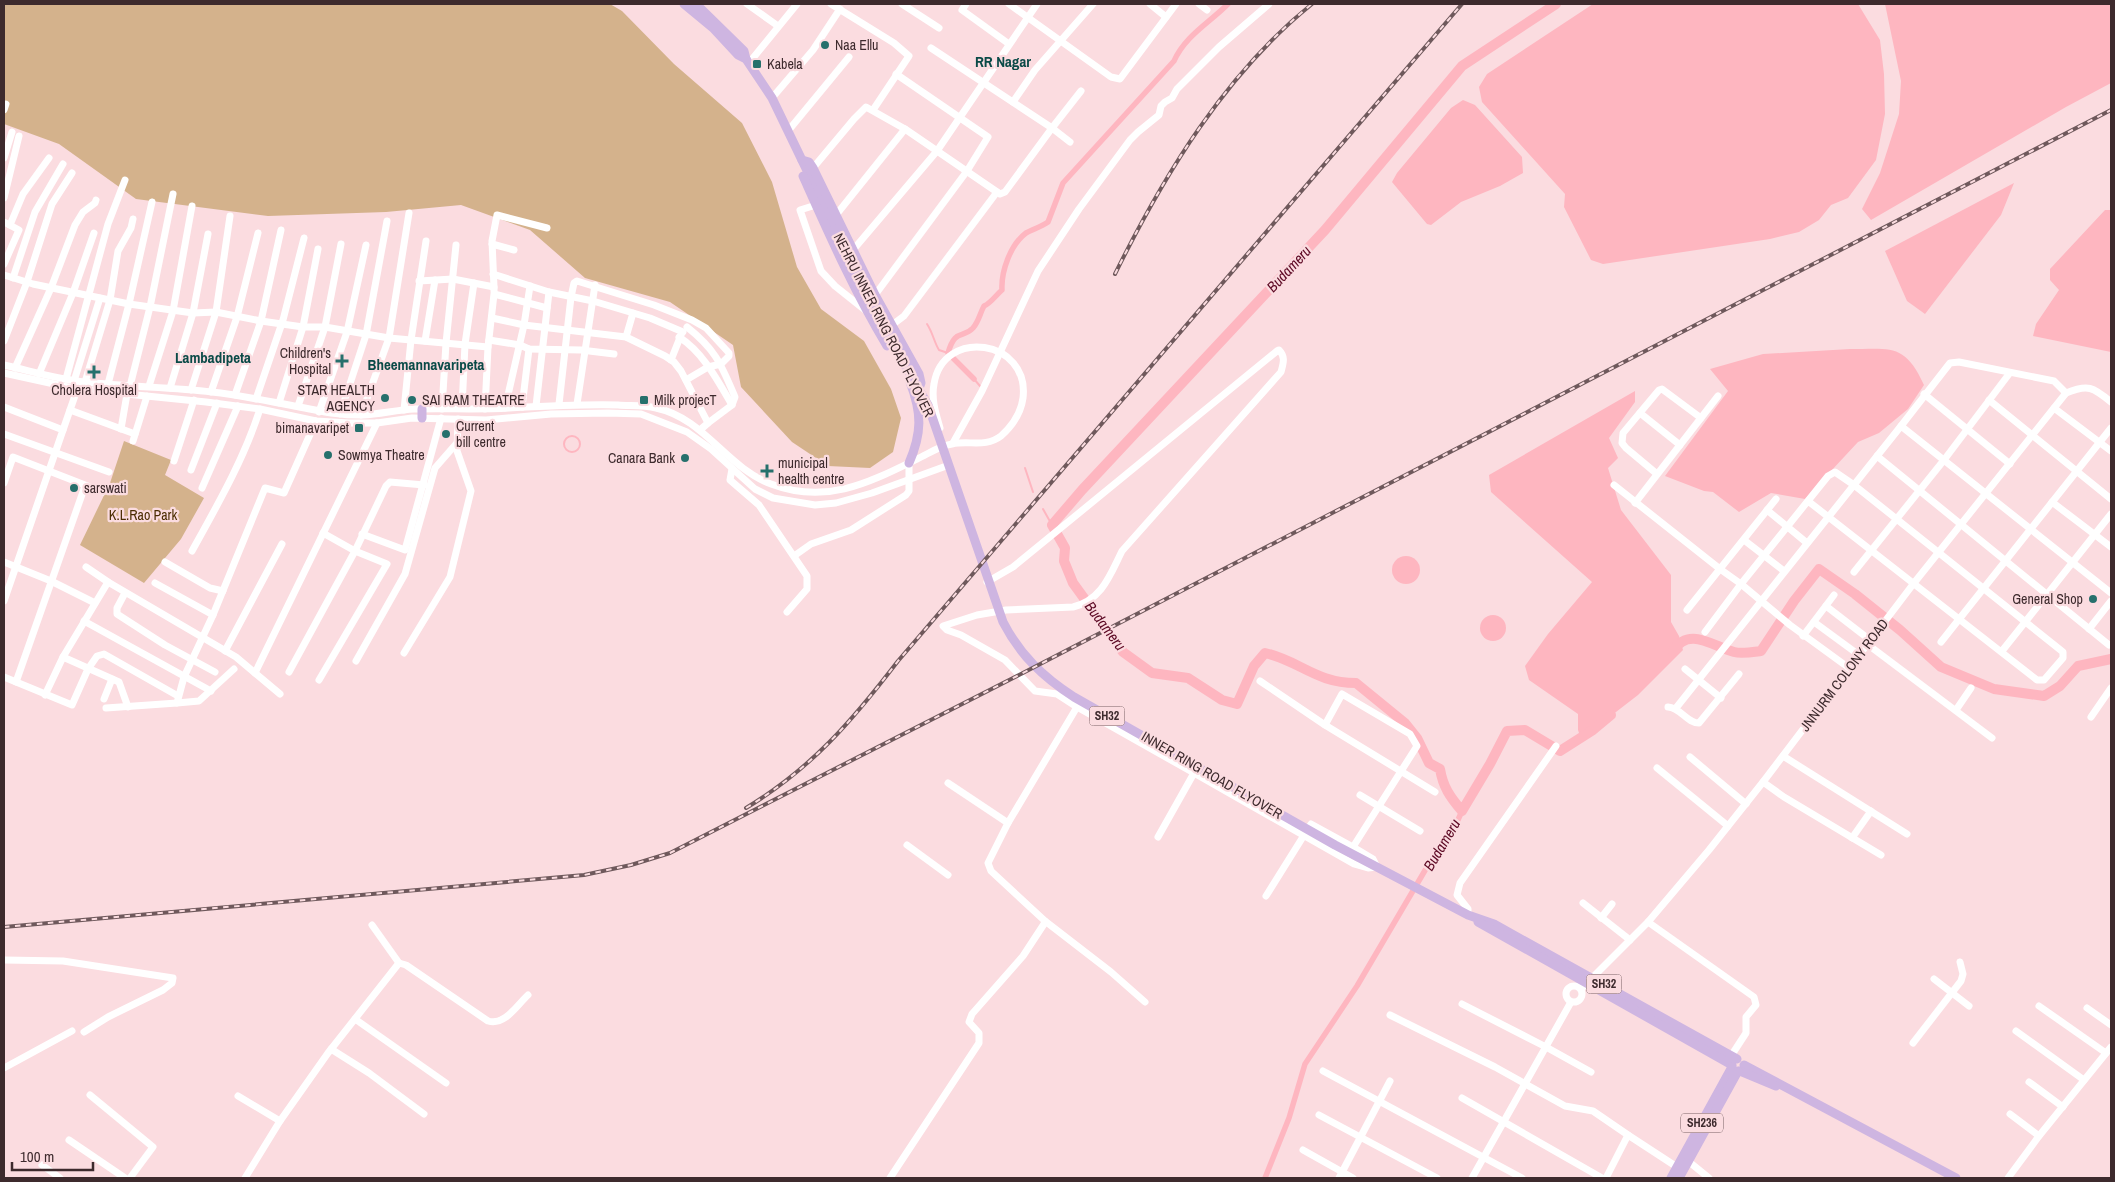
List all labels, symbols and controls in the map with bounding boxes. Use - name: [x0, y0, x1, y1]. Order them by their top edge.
- place label: Naa Ellu: [835, 36, 878, 54]
- marker: Naa Ellu: [819, 39, 831, 51]
- district label: RR Nagar: [975, 51, 1031, 72]
- place label: Kabela: [767, 55, 803, 73]
- marker: Kabela: [751, 58, 763, 70]
- street label: NEHRU INNER RING ROAD FLYOVER: [830, 230, 938, 420]
- water label: Budameru: [1262, 241, 1316, 297]
- place label: Children's Hospital: [280, 344, 331, 378]
- district label: Lambadipeta: [175, 347, 251, 368]
- marker: Children's Hospital: [335, 354, 349, 368]
- district label: Bheemannavaripeta: [368, 354, 485, 375]
- marker: Cholera Hospital: [87, 365, 101, 379]
- place label: Cholera Hospital: [51, 381, 137, 399]
- place label: STAR HEALTH AGENCY: [298, 381, 375, 415]
- place label: SAI RAM THEATRE: [422, 391, 525, 409]
- place label: Milk projecT: [654, 391, 717, 409]
- marker: STAR HEALTH AGENCY: [379, 392, 391, 404]
- marker: SAI RAM THEATRE: [406, 394, 418, 406]
- marker: Milk projecT: [638, 394, 650, 406]
- place label: Current bill centre: [456, 417, 506, 451]
- place label: bimanavaripet: [276, 419, 349, 437]
- marker: bimanavaripet: [353, 422, 365, 434]
- marker: Current bill centre: [440, 428, 452, 440]
- place label: Sowmya Theatre: [338, 446, 425, 464]
- marker: Sowmya Theatre: [322, 449, 334, 461]
- place label: Canara Bank: [608, 449, 675, 467]
- marker: Canara Bank: [679, 452, 691, 464]
- place label: municipal health centre: [778, 454, 844, 488]
- marker: municipal health centre: [760, 464, 774, 478]
- place label: sarswati: [84, 479, 127, 497]
- marker: sarswati: [68, 482, 80, 494]
- park label: K.L.Rao Park: [109, 506, 177, 524]
- place label: General Shop: [2012, 590, 2083, 608]
- marker: General Shop: [2087, 593, 2099, 605]
- water label: Budameru: [1080, 597, 1131, 655]
- street label: JNNURM COLONY ROAD: [1796, 615, 1892, 735]
- road number: SH32: [1090, 706, 1124, 726]
- street label: INNER RING ROAD FLYOVER: [1138, 727, 1286, 823]
- water label: Budameru: [1418, 815, 1465, 874]
- road number: SH32: [1586, 974, 1622, 994]
- road number: SH236: [1681, 1114, 1723, 1132]
- scale bar: [12, 1140, 94, 1172]
- text: 100 m: [20, 1146, 54, 1167]

